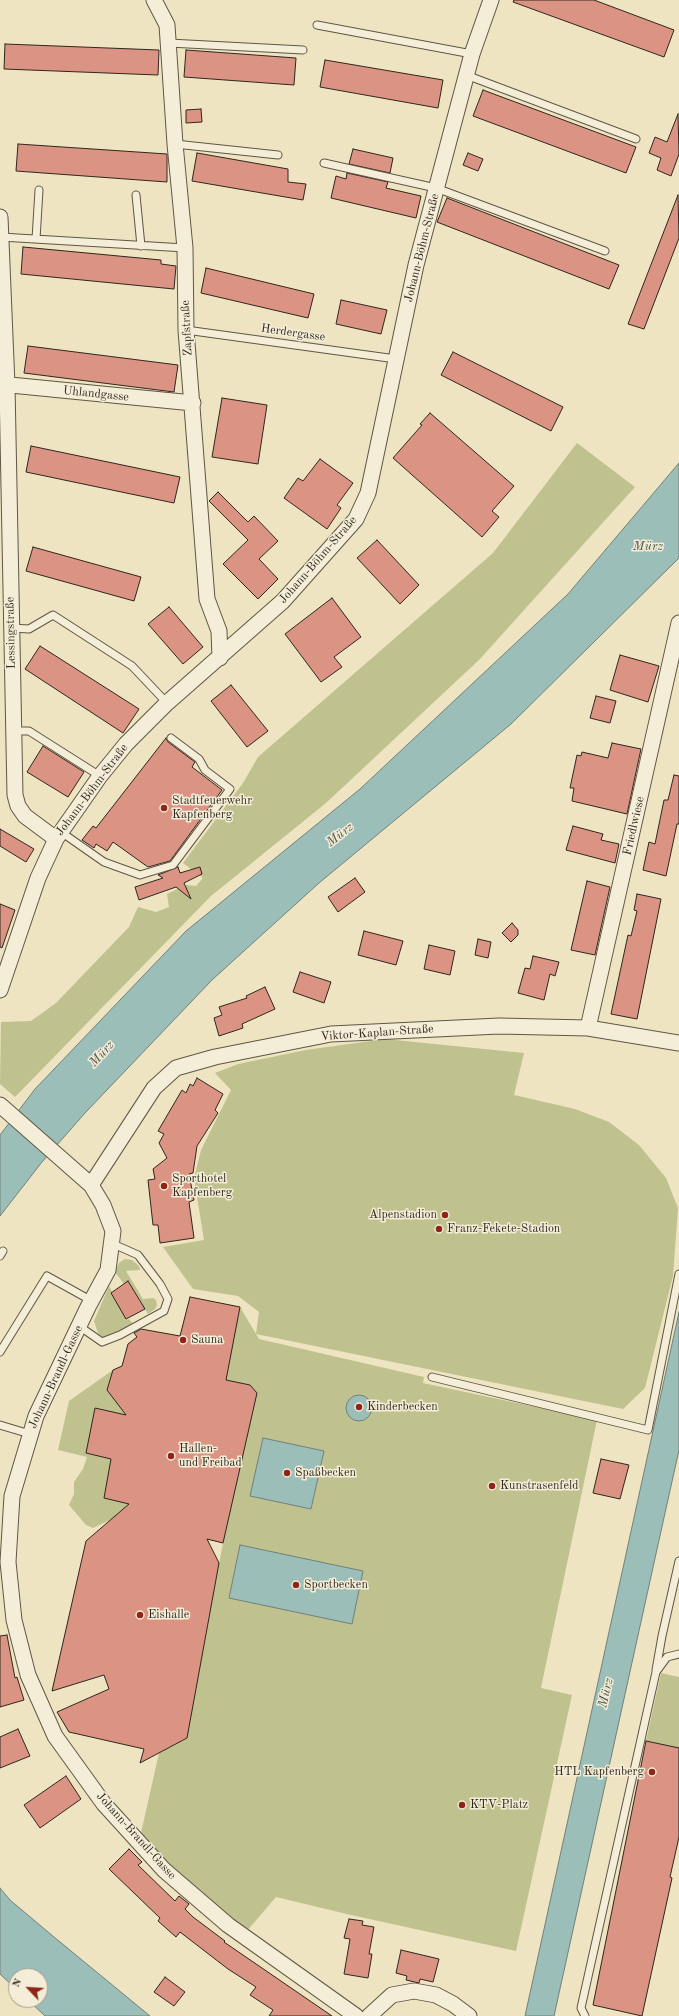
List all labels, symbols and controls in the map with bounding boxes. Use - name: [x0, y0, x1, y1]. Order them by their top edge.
- street label: Johann-Böhm-Straße: [402, 192, 442, 304]
- street label: Zapfstraße: [178, 300, 196, 356]
- street label: Herdergasse: [260, 321, 326, 345]
- street label: Uhlandgasse: [62, 383, 130, 405]
- street label: Johann-Böhm-Straße: [276, 513, 360, 607]
- water label: Mürz: [633, 539, 663, 555]
- street label: Lessingstraße: [3, 597, 19, 669]
- street label: Johann-Böhm-Straße: [53, 741, 131, 839]
- place label: Stadtfeuerwehr Kapfenberg: [172, 794, 252, 822]
- street label: Friedlwiese: [620, 795, 648, 857]
- marker: Stadtfeuerwehr Kapfenberg: [159, 803, 169, 813]
- water label: Mürz: [323, 820, 357, 850]
- street label: Viktor-Kaplan-Straße: [320, 1022, 434, 1044]
- water label: Mürz: [86, 1037, 118, 1071]
- place label: Sporthotel Kapfenberg: [172, 1172, 232, 1200]
- marker: Sporthotel Kapfenberg: [159, 1181, 169, 1191]
- place label: Alpenstadion: [369, 1208, 437, 1222]
- marker: Alpenstadion: [440, 1210, 450, 1220]
- place label: Franz-Fekete-Stadion: [447, 1222, 560, 1236]
- marker: Franz-Fekete-Stadion: [434, 1224, 444, 1234]
- street label: Johann-Brandl-Gasse: [26, 1323, 86, 1431]
- place label: Sauna: [191, 1333, 223, 1347]
- marker: Sauna: [178, 1335, 188, 1345]
- place label: Kinderbecken: [367, 1400, 438, 1414]
- marker: Kinderbecken: [354, 1402, 364, 1412]
- place label: Hallen- und Freibad: [179, 1442, 242, 1470]
- marker: Hallen- und Freibad: [166, 1451, 176, 1461]
- place label: Spaßbecken: [295, 1466, 356, 1480]
- marker: Spaßbecken: [282, 1468, 292, 1478]
- place label: Kunstrasenfeld: [500, 1479, 578, 1493]
- marker: Kunstrasenfeld: [487, 1481, 497, 1491]
- place label: Sportbecken: [304, 1578, 368, 1592]
- marker: Sportbecken: [291, 1580, 301, 1590]
- place label: Eishalle: [148, 1608, 189, 1622]
- marker: Eishalle: [135, 1610, 145, 1620]
- water label: Mürz: [595, 1676, 617, 1710]
- place label: HTL Kapfenberg: [554, 1765, 644, 1779]
- marker: HTL Kapfenberg: [647, 1767, 657, 1777]
- street label: Johann-Brandl-Gasse: [93, 1789, 179, 1883]
- place label: KTV-Platz: [470, 1798, 528, 1812]
- marker: KTV-Platz: [457, 1800, 467, 1810]
- north arrow: [8, 1968, 48, 2008]
- text: N: [11, 1977, 24, 1989]

